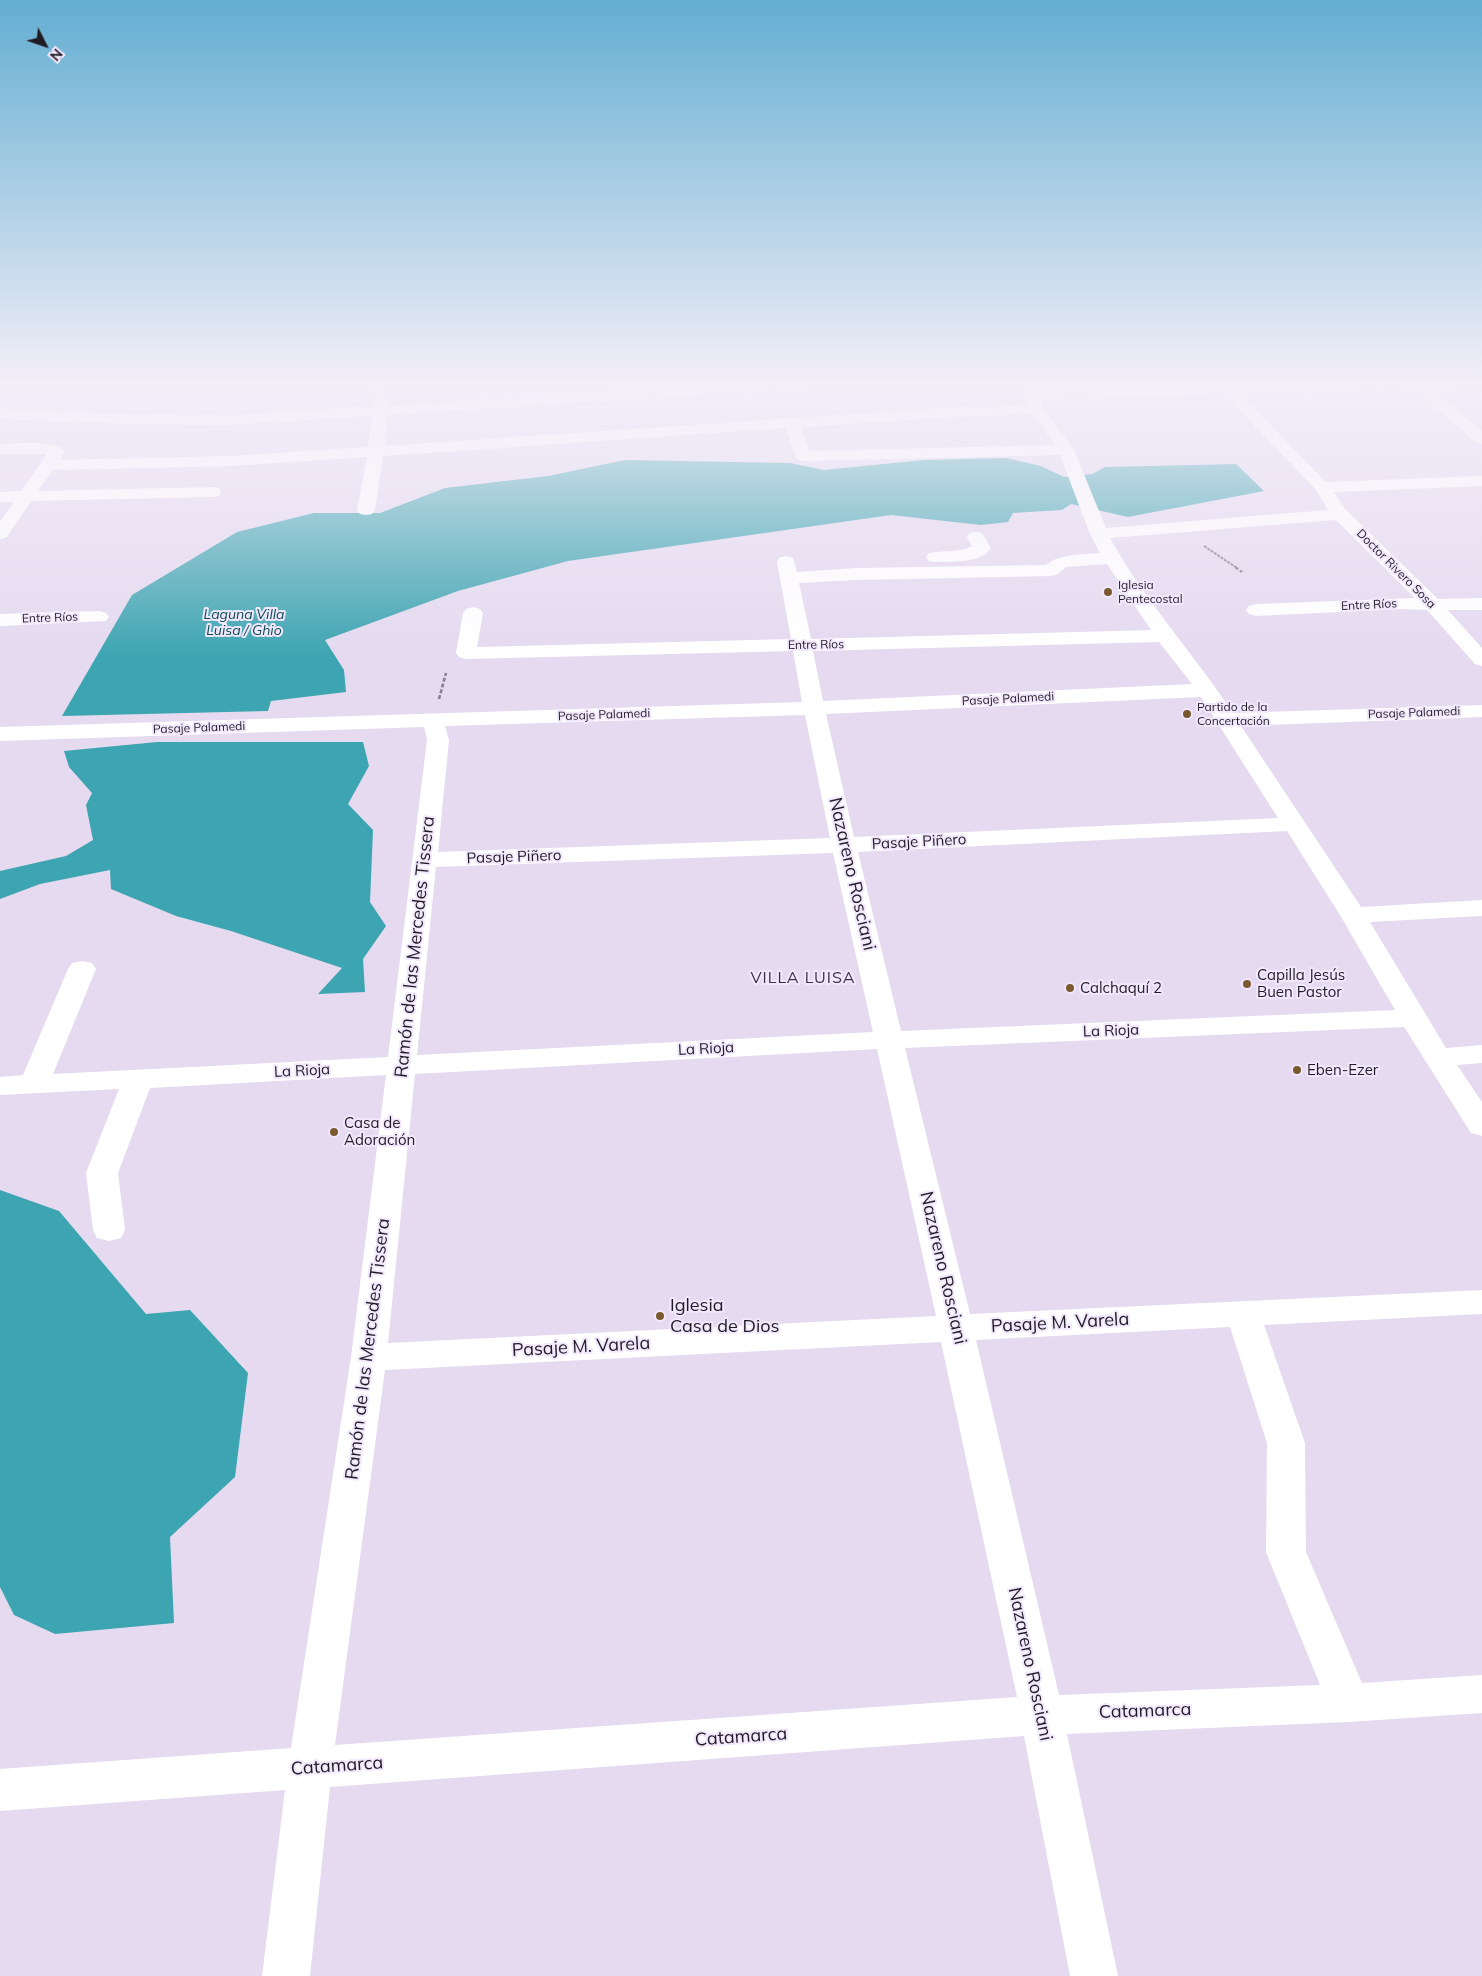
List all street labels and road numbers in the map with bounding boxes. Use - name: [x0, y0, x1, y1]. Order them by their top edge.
- street label: Doctor Rivero Sosa: [1353, 526, 1439, 612]
- street label: Entre Ríos: [1341, 596, 1397, 614]
- street label: Entre Ríos: [22, 610, 78, 626]
- street label: Entre Ríos: [788, 637, 844, 653]
- street label: Pasaje Palamedi: [962, 689, 1054, 709]
- street label: Pasaje Palamedi: [1368, 704, 1460, 722]
- street label: Pasaje Palamedi: [558, 706, 650, 724]
- street label: Pasaje Palamedi: [153, 719, 245, 737]
- street label: Nazareno Rosciani: [824, 795, 880, 953]
- street label: Ramón de las Mercedes Tissera: [391, 815, 439, 1079]
- street label: Pasaje Piñero: [871, 831, 967, 853]
- street label: Pasaje Piñero: [466, 846, 562, 868]
- street label: La Rioja: [1083, 1021, 1139, 1041]
- street label: La Rioja: [677, 1039, 735, 1059]
- street label: La Rioja: [273, 1061, 331, 1081]
- street label: Nazareno Rosciani: [915, 1189, 971, 1347]
- street label: Ramón de las Mercedes Tissera: [341, 1217, 395, 1481]
- street label: Pasaje M. Varela: [990, 1309, 1130, 1337]
- street label: Pasaje M. Varela: [511, 1333, 651, 1361]
- street label: Nazareno Rosciani: [1003, 1585, 1057, 1743]
- street label: Catamarca: [1098, 1699, 1192, 1723]
- street label: Catamarca: [694, 1723, 788, 1751]
- street label: Catamarca: [290, 1752, 384, 1780]

